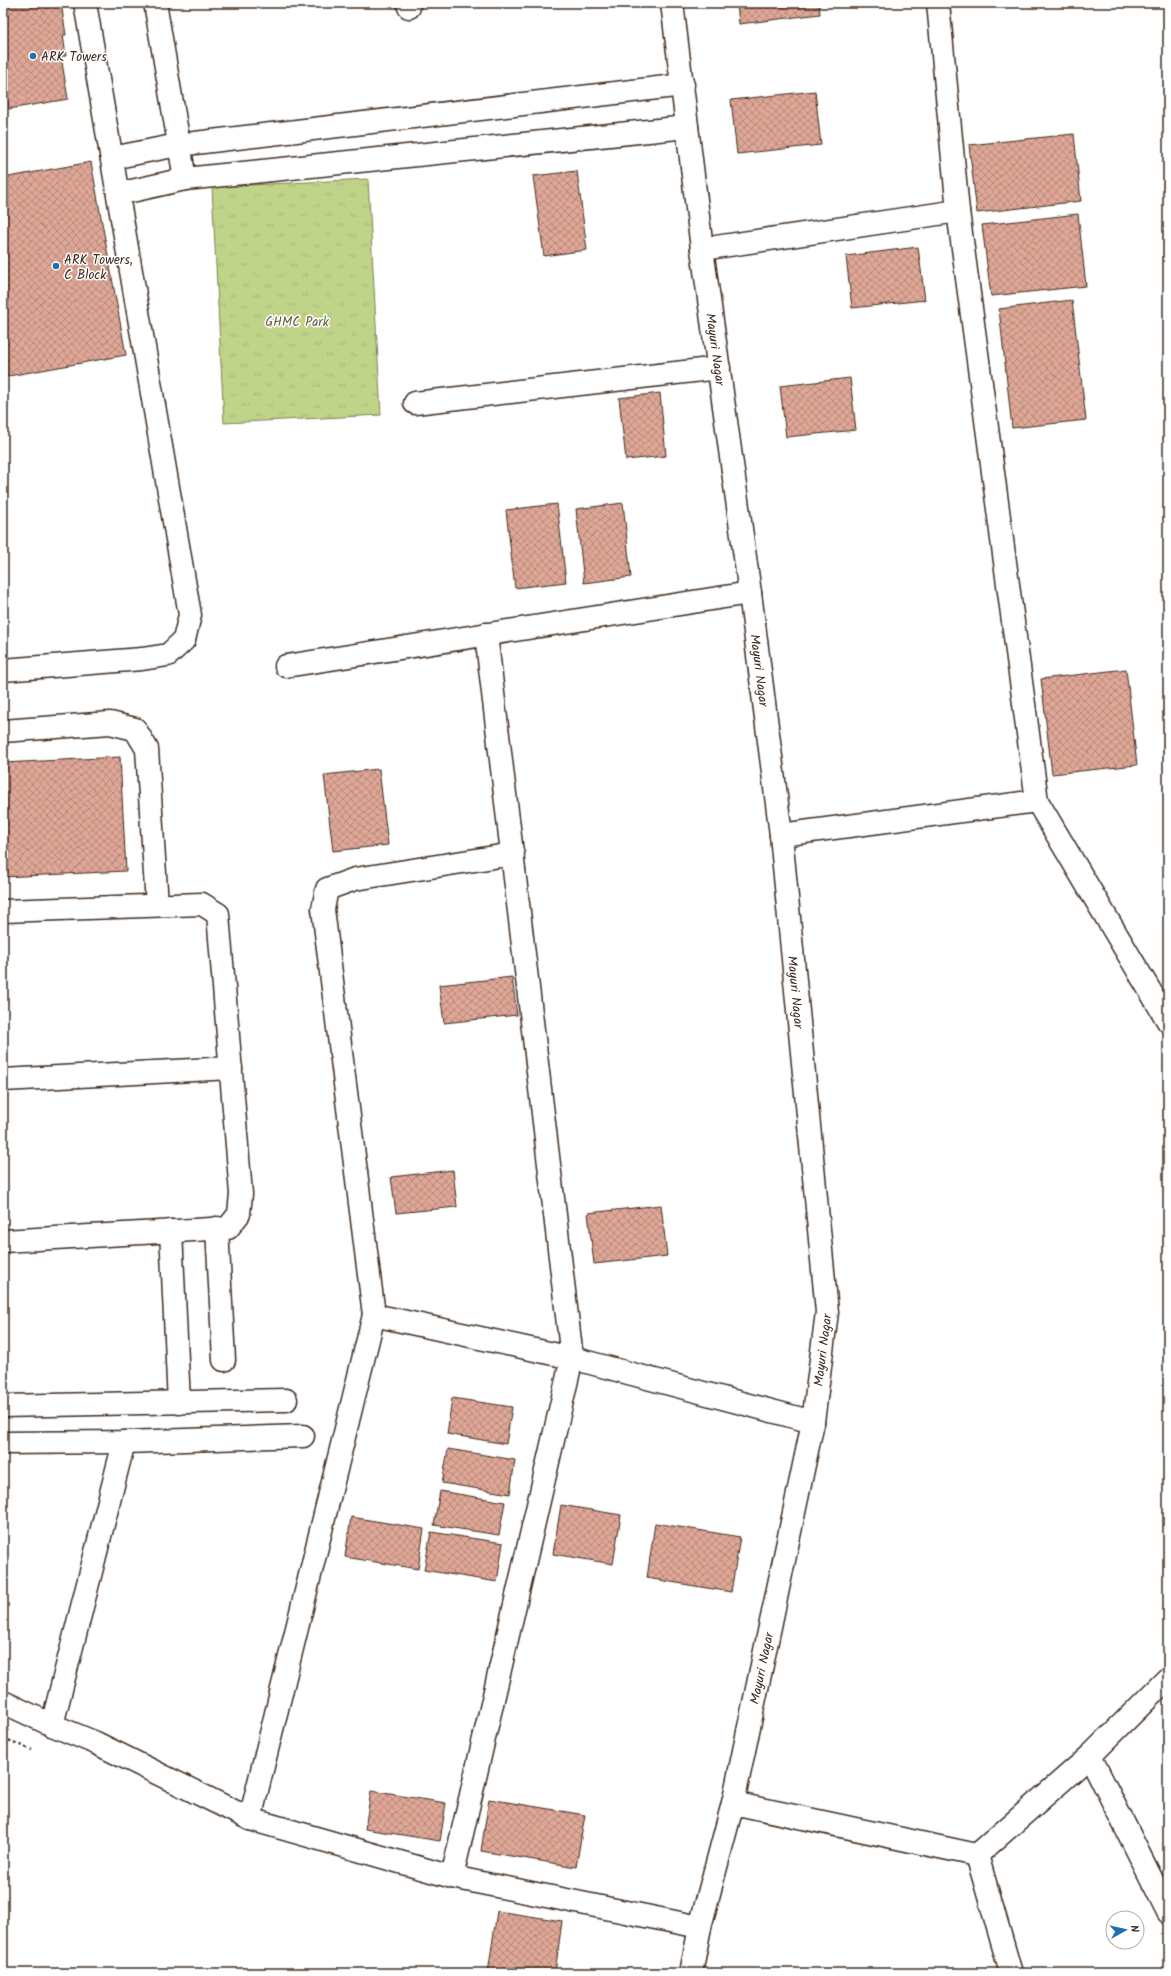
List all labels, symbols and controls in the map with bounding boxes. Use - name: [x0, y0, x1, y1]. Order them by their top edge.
- place label: ARK Towers: [41, 47, 107, 68]
- marker: ARK Towers: [28, 51, 38, 61]
- place label: ARK Towers, C Block: [64, 250, 133, 286]
- marker: ARK Towers, C Block: [51, 261, 61, 271]
- park label: GHMC Park: [265, 312, 330, 333]
- street label: Mayuri Nagar: [699, 312, 730, 388]
- street label: Mayuri Nagar: [743, 633, 774, 709]
- street label: Mayuri Nagar: [781, 955, 809, 1030]
- street label: Mayuri Nagar: [809, 1312, 838, 1388]
- street label: Mayuri Nagar: [745, 1630, 780, 1706]
- north arrow: [1105, 1910, 1145, 1950]
- text: N: [1125, 1924, 1143, 1933]

